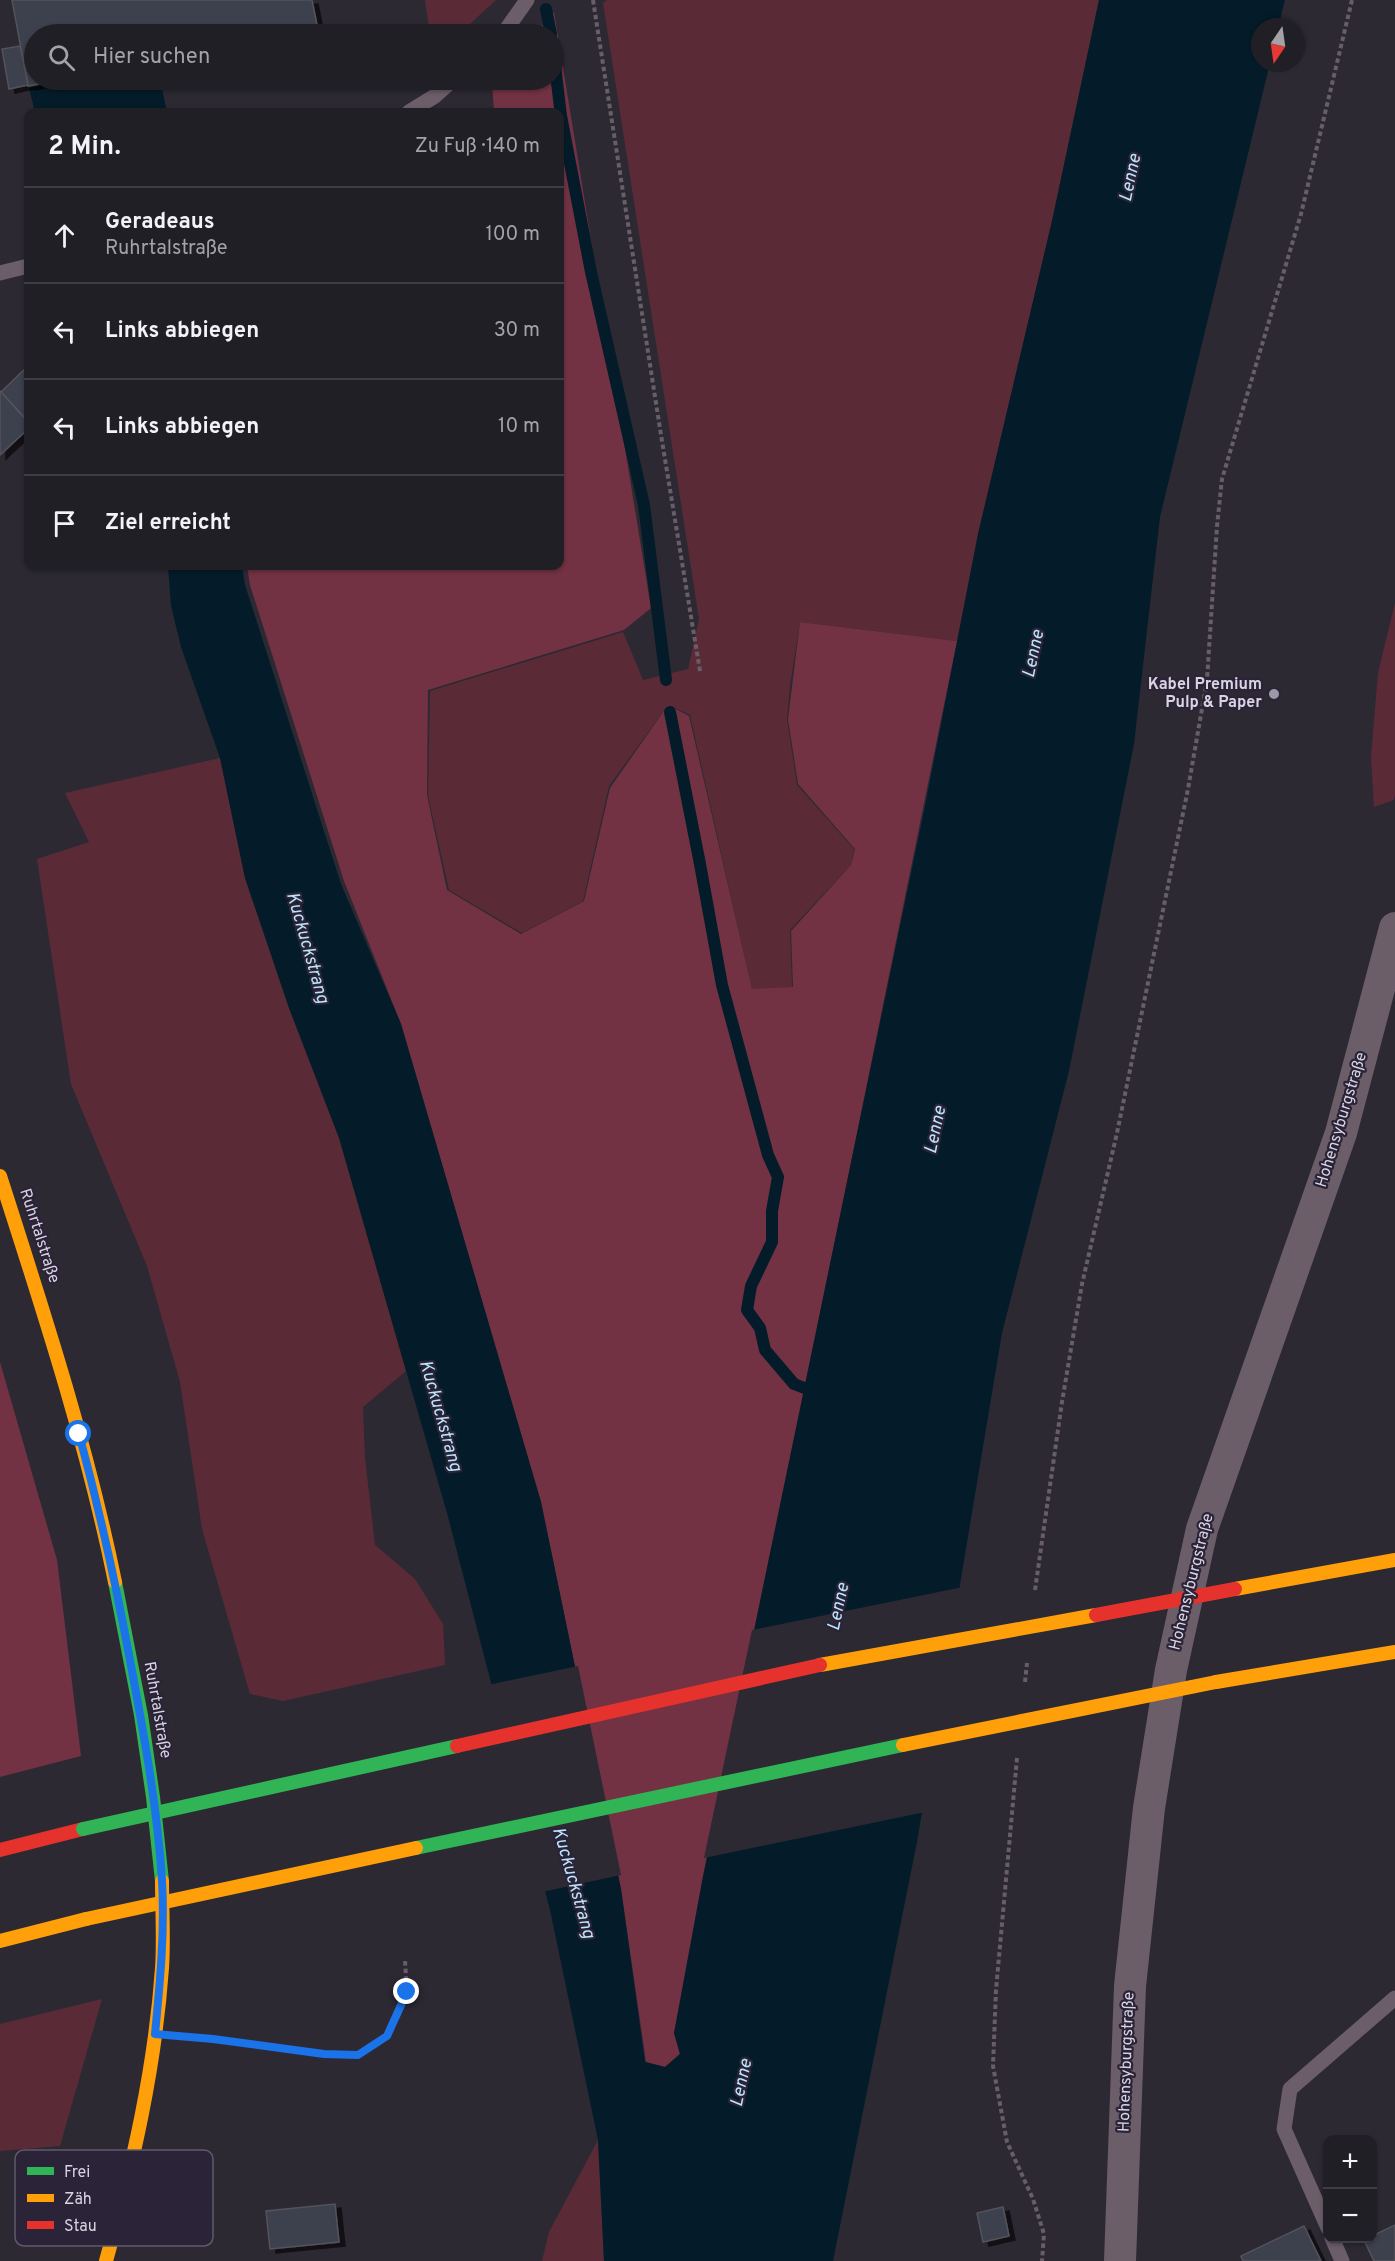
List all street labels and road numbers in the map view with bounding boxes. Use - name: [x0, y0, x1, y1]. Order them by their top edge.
- street label: Hohensyburgstraße: [1312, 1050, 1372, 1190]
- street label: Ruhrtalstraße: [14, 1186, 64, 1286]
- street label: Hohensyburgstraße: [1165, 1512, 1219, 1652]
- street label: Ruhrtalstraße: [139, 1660, 175, 1760]
- street label: Hohensyburgstraße: [1115, 1992, 1139, 2132]

